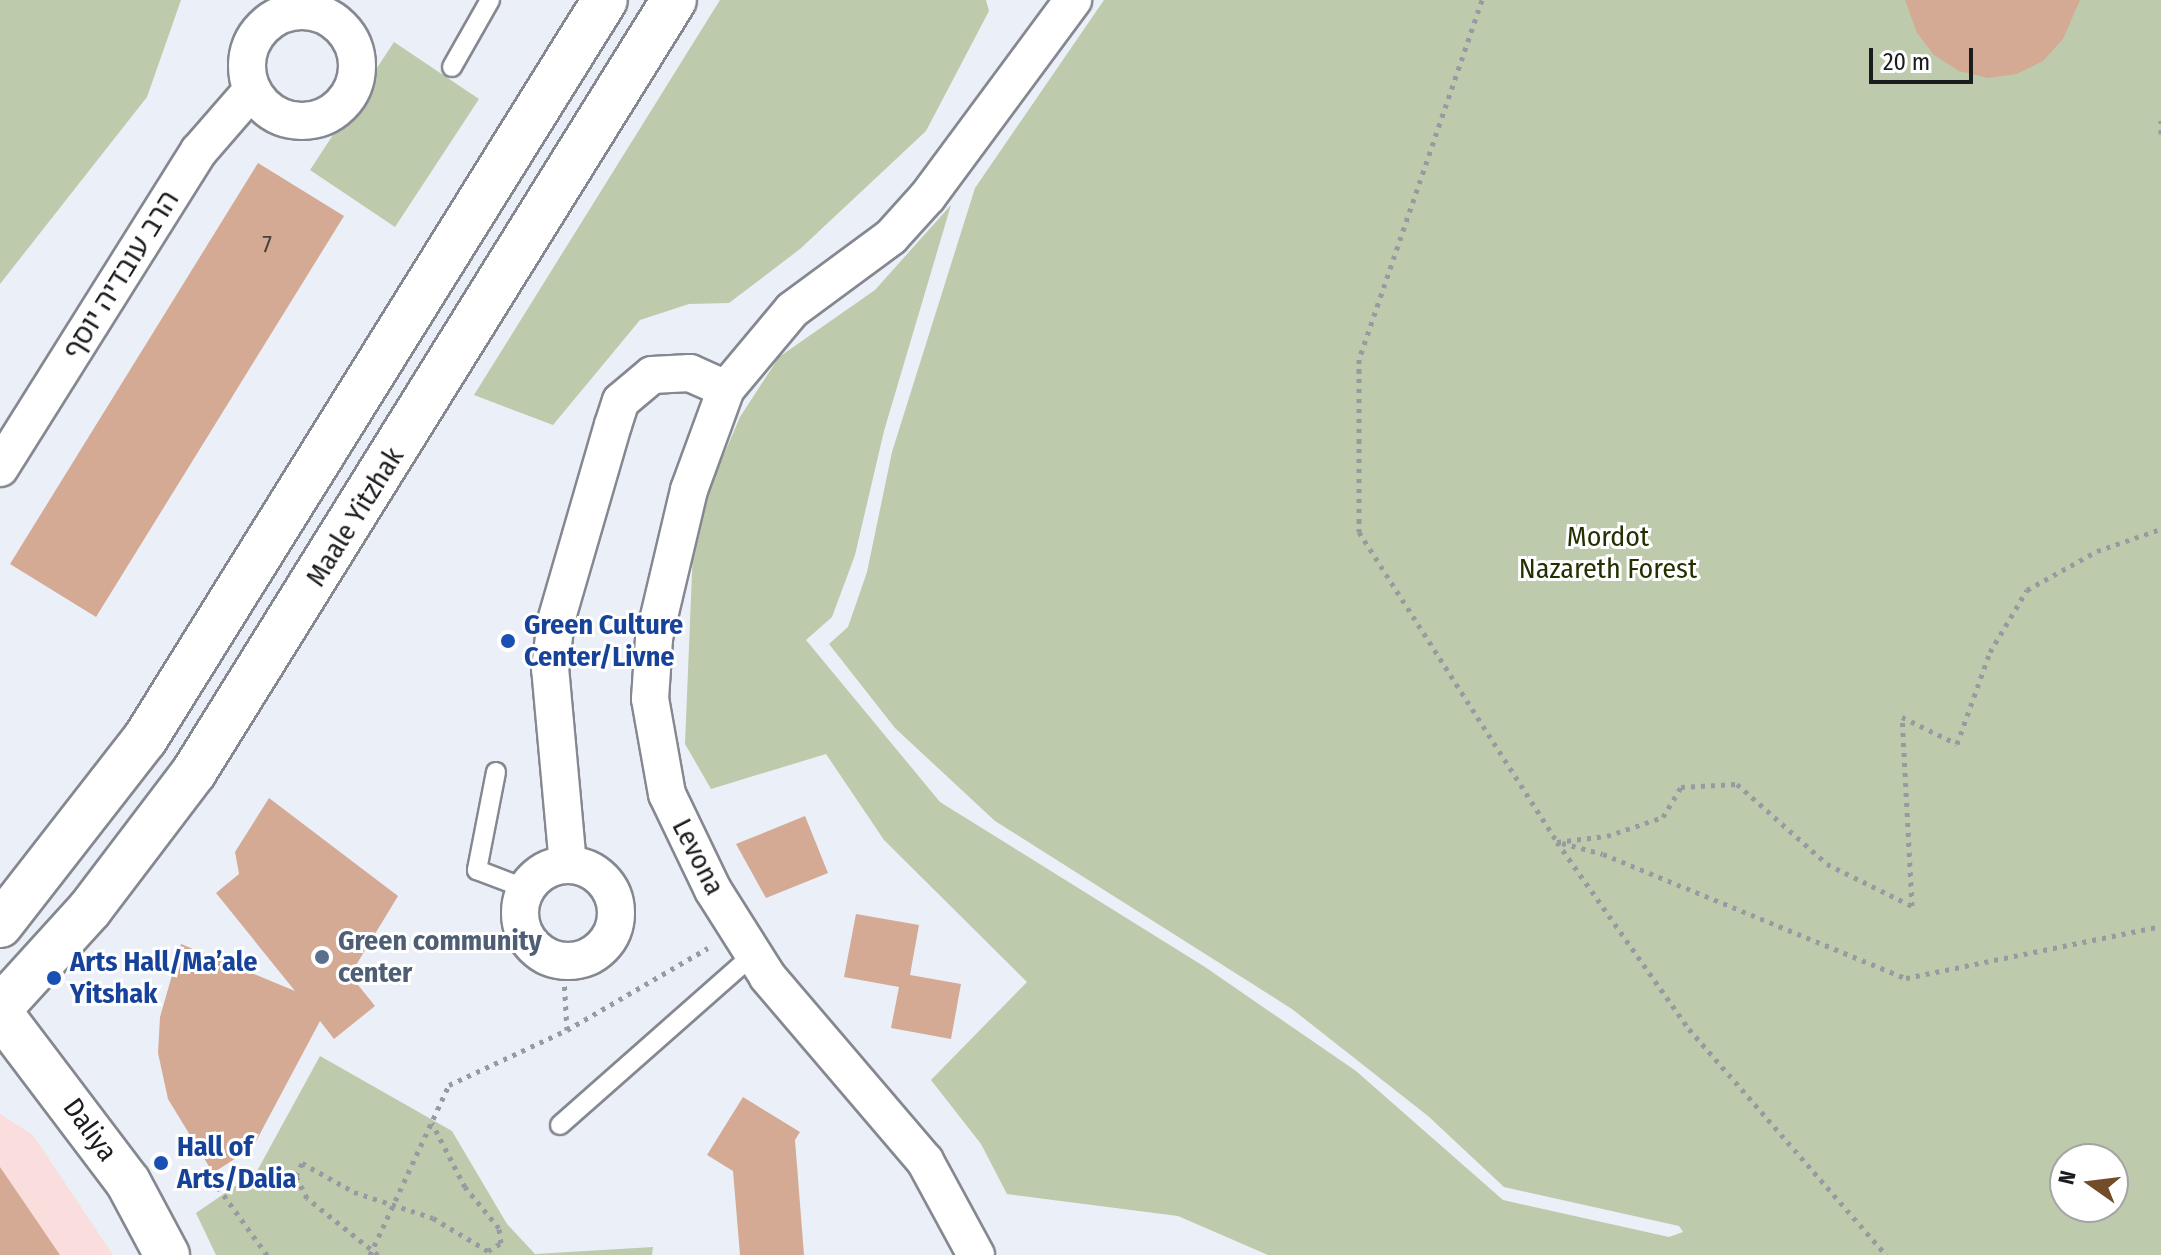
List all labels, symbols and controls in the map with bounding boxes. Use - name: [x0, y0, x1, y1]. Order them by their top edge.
- scale bar: [1873, 32, 1977, 82]
- text: 20 m: [1883, 48, 1930, 76]
- street label: הרב עובדיה יוסף: [56, 185, 186, 365]
- house number: 7: [262, 232, 272, 260]
- street label: Maale Yitzhak: [299, 441, 411, 593]
- park label: Mordot Nazareth Forest: [1519, 520, 1697, 586]
- place label: Green Culture Center/Livne: [524, 608, 683, 674]
- marker: Green Culture Center/Livne: [499, 632, 517, 650]
- street label: Levona: [665, 813, 731, 901]
- place label: Green community center: [338, 924, 542, 990]
- place label: Arts Hall/Ma’ale Yitshak: [70, 945, 257, 1011]
- marker: Green community center: [313, 948, 331, 966]
- marker: Arts Hall/Ma’ale Yitshak: [45, 969, 63, 987]
- street label: Daliya: [56, 1092, 124, 1168]
- place label: Hall of Arts/Dalia: [177, 1130, 297, 1196]
- north arrow: [2049, 1143, 2129, 1223]
- marker: Hall of Arts/Dalia: [152, 1154, 170, 1172]
- text: N: [2052, 1168, 2082, 1187]

